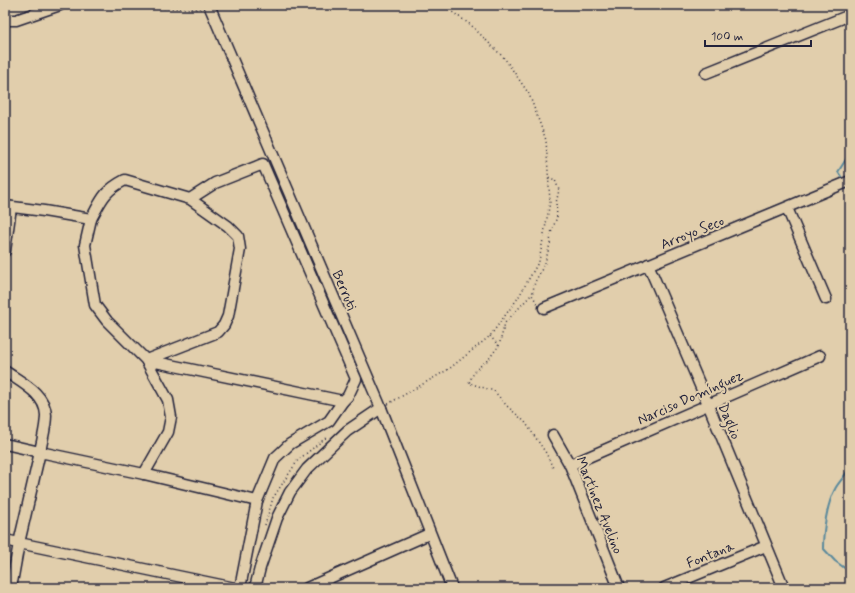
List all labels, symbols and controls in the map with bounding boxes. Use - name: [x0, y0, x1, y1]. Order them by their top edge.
- scale bar: [705, 22, 811, 48]
- text: 100 m: [711, 29, 743, 45]
- street label: Arroyo Seco: [658, 212, 727, 254]
- street label: Berruti: [328, 268, 361, 313]
- street label: Narciso Domínguez: [635, 367, 747, 431]
- street label: Daglio: [712, 401, 744, 443]
- street label: Martínez Avelino: [571, 454, 627, 557]
- street label: Fontana: [684, 537, 737, 573]

